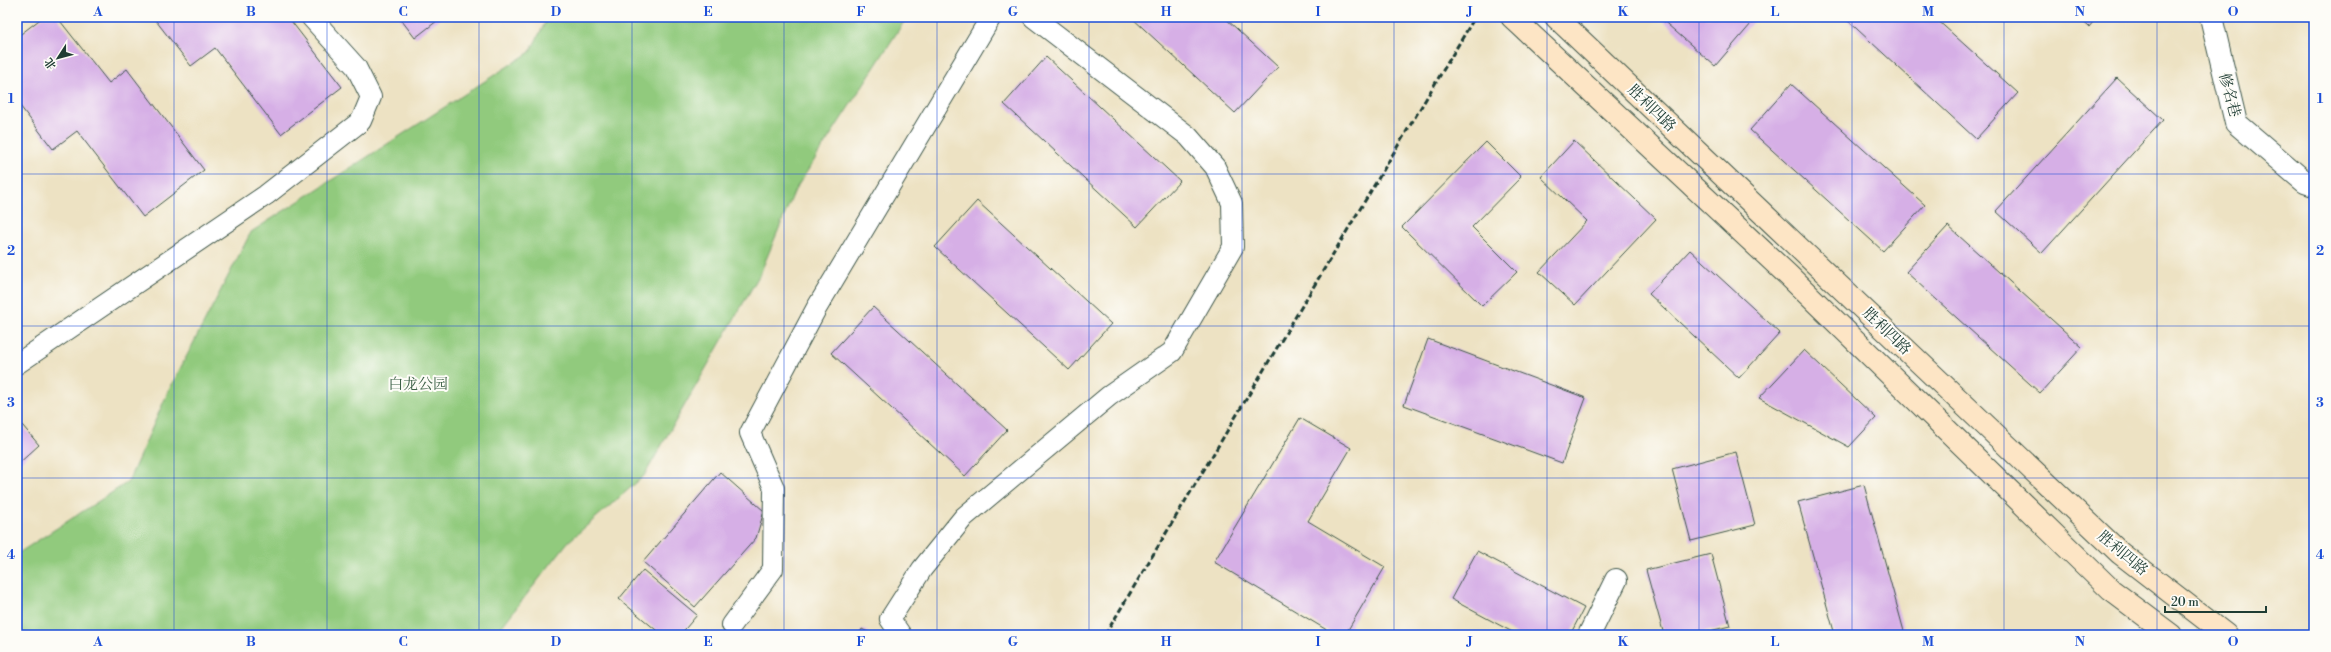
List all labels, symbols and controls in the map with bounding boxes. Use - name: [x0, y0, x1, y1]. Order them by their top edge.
- text: A: [92, 4, 103, 20]
- text: B: [246, 4, 256, 20]
- text: C: [398, 4, 408, 20]
- text: D: [551, 4, 561, 20]
- text: E: [703, 4, 713, 20]
- text: F: [856, 4, 866, 20]
- text: G: [1008, 4, 1019, 20]
- text: H: [1161, 4, 1172, 20]
- text: I: [1315, 4, 1321, 20]
- text: J: [1465, 4, 1473, 20]
- text: K: [1618, 4, 1629, 20]
- text: L: [1771, 4, 1780, 20]
- text: M: [1922, 4, 1934, 20]
- text: N: [2075, 4, 2086, 20]
- text: O: [2228, 4, 2239, 20]
- north arrow: [38, 38, 78, 78]
- text: 北: [42, 55, 60, 72]
- street label: 修名巷: [2215, 71, 2245, 119]
- street label: 胜利四路: [1623, 81, 1680, 136]
- text: 1: [8, 91, 15, 107]
- text: 1: [2317, 91, 2324, 107]
- text: 2: [7, 243, 15, 259]
- text: 2: [2316, 243, 2324, 259]
- street label: 胜利四路: [1858, 304, 1915, 359]
- park label: 白龙公园: [388, 375, 448, 394]
- text: 3: [7, 395, 15, 411]
- text: 3: [2316, 395, 2324, 411]
- street label: 胜利四路: [2094, 527, 2152, 580]
- text: 4: [7, 547, 16, 563]
- text: 4: [2316, 547, 2325, 563]
- scale bar: [2165, 588, 2266, 614]
- text: 20 m: [2171, 595, 2199, 610]
- text: A: [92, 634, 103, 650]
- text: B: [246, 634, 256, 650]
- text: C: [398, 634, 408, 650]
- text: D: [551, 634, 561, 650]
- text: E: [703, 634, 713, 650]
- text: F: [856, 634, 866, 650]
- text: G: [1008, 634, 1019, 650]
- text: H: [1161, 634, 1172, 650]
- text: I: [1315, 634, 1321, 650]
- text: J: [1465, 634, 1473, 650]
- text: K: [1618, 634, 1629, 650]
- text: L: [1771, 634, 1780, 650]
- text: M: [1922, 634, 1934, 650]
- text: N: [2075, 634, 2086, 650]
- text: O: [2228, 634, 2239, 650]

